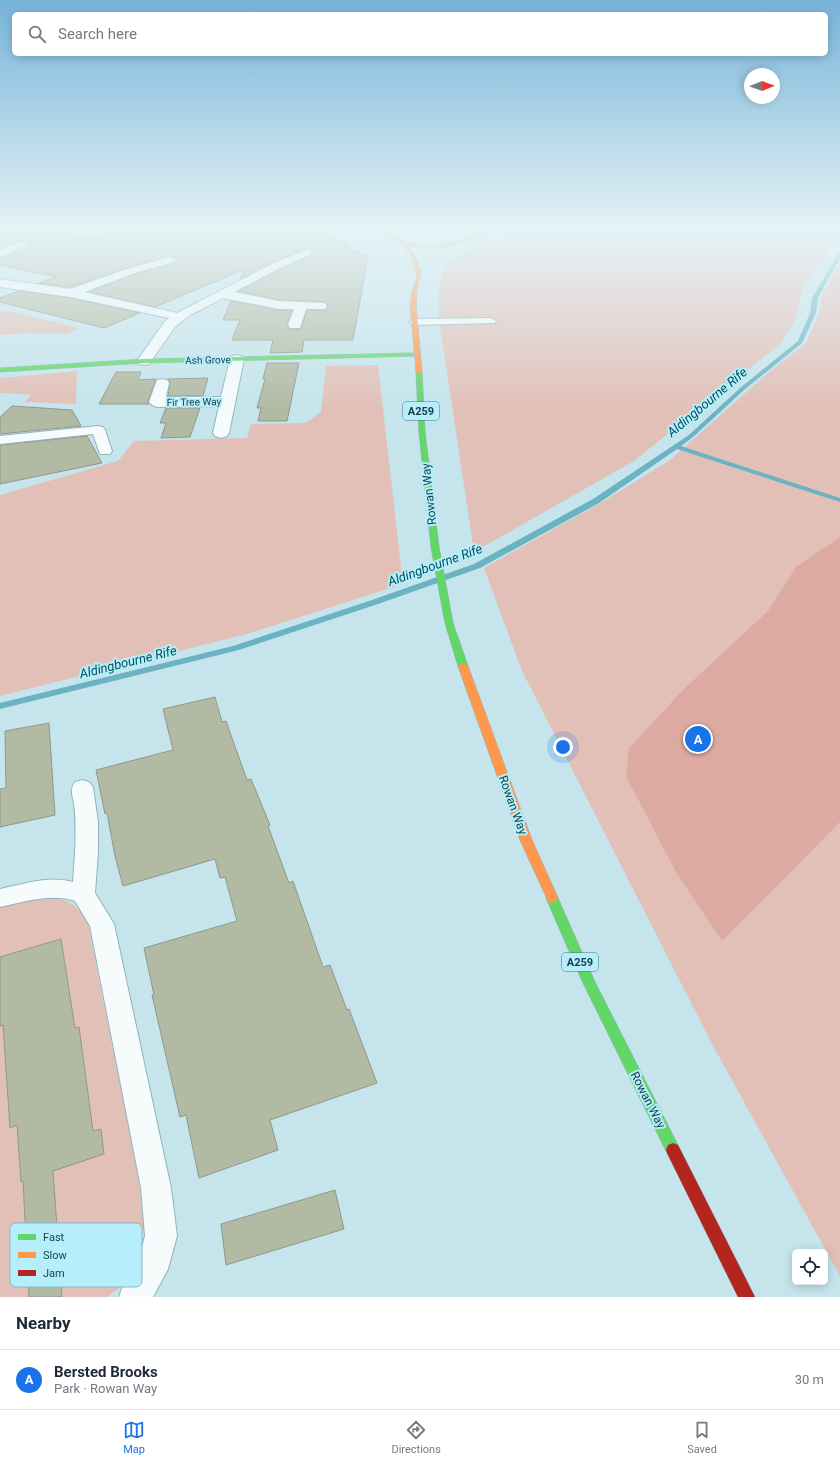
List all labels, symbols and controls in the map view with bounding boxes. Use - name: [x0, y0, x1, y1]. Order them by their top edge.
- search box: [12, 12, 828, 56]
- icon: search: [26, 23, 48, 45]
- text: Search here: [58, 25, 137, 43]
- north arrow: [744, 68, 780, 104]
- street label: Ash Grove: [185, 354, 231, 366]
- water label: Aldingbourne Rife: [663, 364, 750, 440]
- street label: Fir Tree Way: [167, 396, 222, 408]
- road number: A259: [403, 402, 439, 420]
- street label: Rowan Way: [419, 462, 439, 526]
- water label: Aldingbourne Rife: [385, 541, 485, 589]
- water label: Aldingbourne Rife: [77, 643, 178, 682]
- pin: A: [685, 724, 711, 754]
- your location: [553, 737, 573, 757]
- street label: Rowan Way: [496, 773, 530, 837]
- road number: A259: [562, 953, 598, 971]
- street label: Rowan Way: [628, 1069, 668, 1131]
- legend: [10, 1223, 142, 1287]
- text: Fast: [43, 1231, 65, 1244]
- text: Slow: [43, 1249, 67, 1262]
- map controls: [792, 1249, 828, 1285]
- button: locate: [792, 1249, 828, 1285]
- text: Jam: [43, 1267, 65, 1280]
- text: Nearby: [16, 1313, 71, 1333]
- text: Bersted Brooks: [54, 1363, 158, 1381]
- text: A: [25, 1372, 33, 1387]
- text: 30 m: [795, 1372, 824, 1387]
- text: Park · Rowan Way: [54, 1381, 157, 1396]
- tab: Map: [123, 1419, 145, 1456]
- tab: Directions: [391, 1419, 441, 1456]
- tab: Saved: [687, 1419, 717, 1456]

